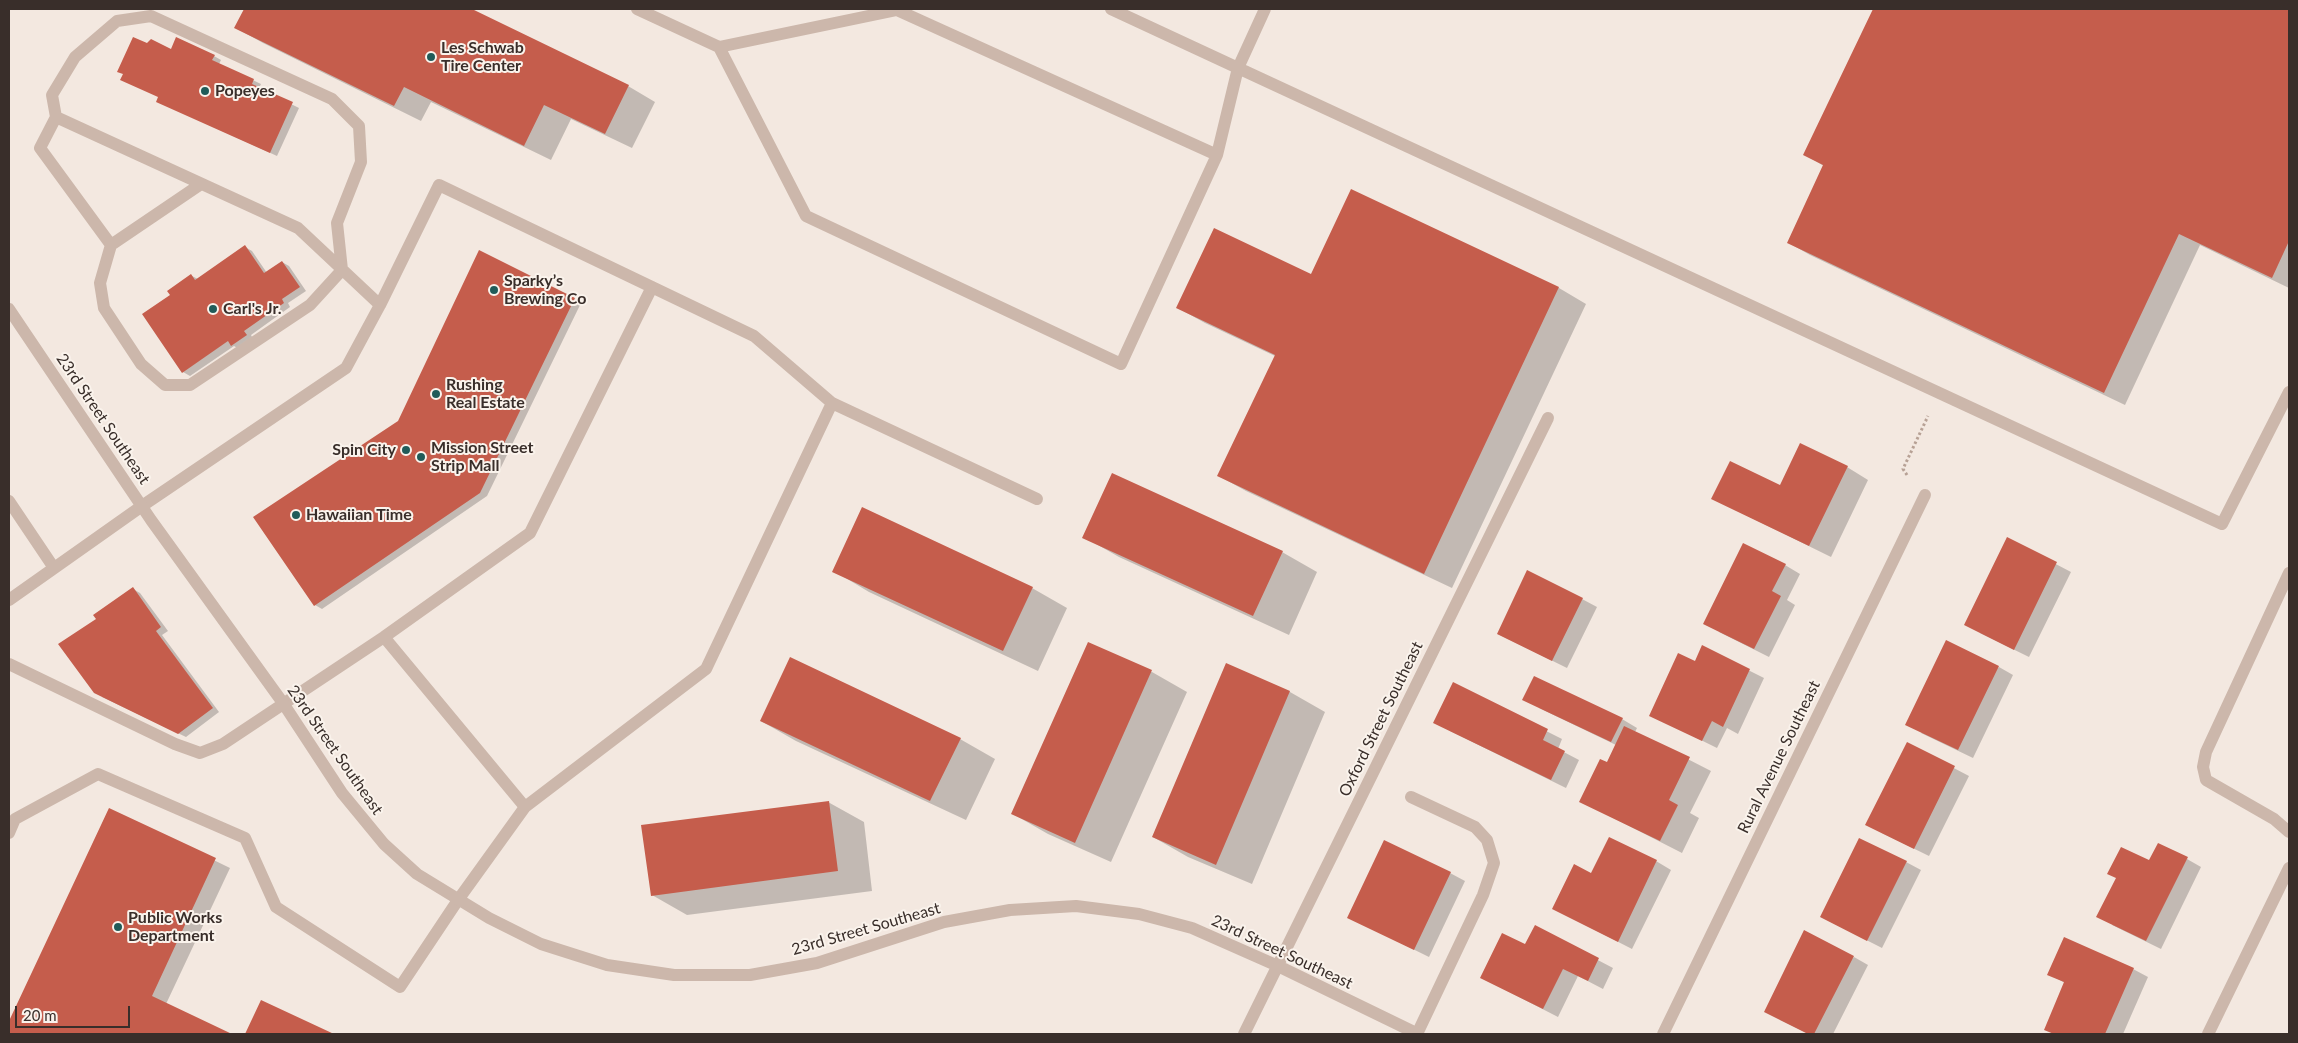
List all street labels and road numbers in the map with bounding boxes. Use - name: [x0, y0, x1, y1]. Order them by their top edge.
- street label: 23rd Street Southeast: [52, 350, 154, 488]
- street label: Oxford Street Southeast: [1335, 638, 1427, 800]
- street label: Rural Avenue Southeast: [1734, 677, 1824, 837]
- street label: 23rd Street Southeast: [283, 682, 387, 818]
- street label: 23rd Street Southeast: [789, 899, 943, 959]
- street label: 23rd Street Southeast: [1208, 911, 1356, 993]

